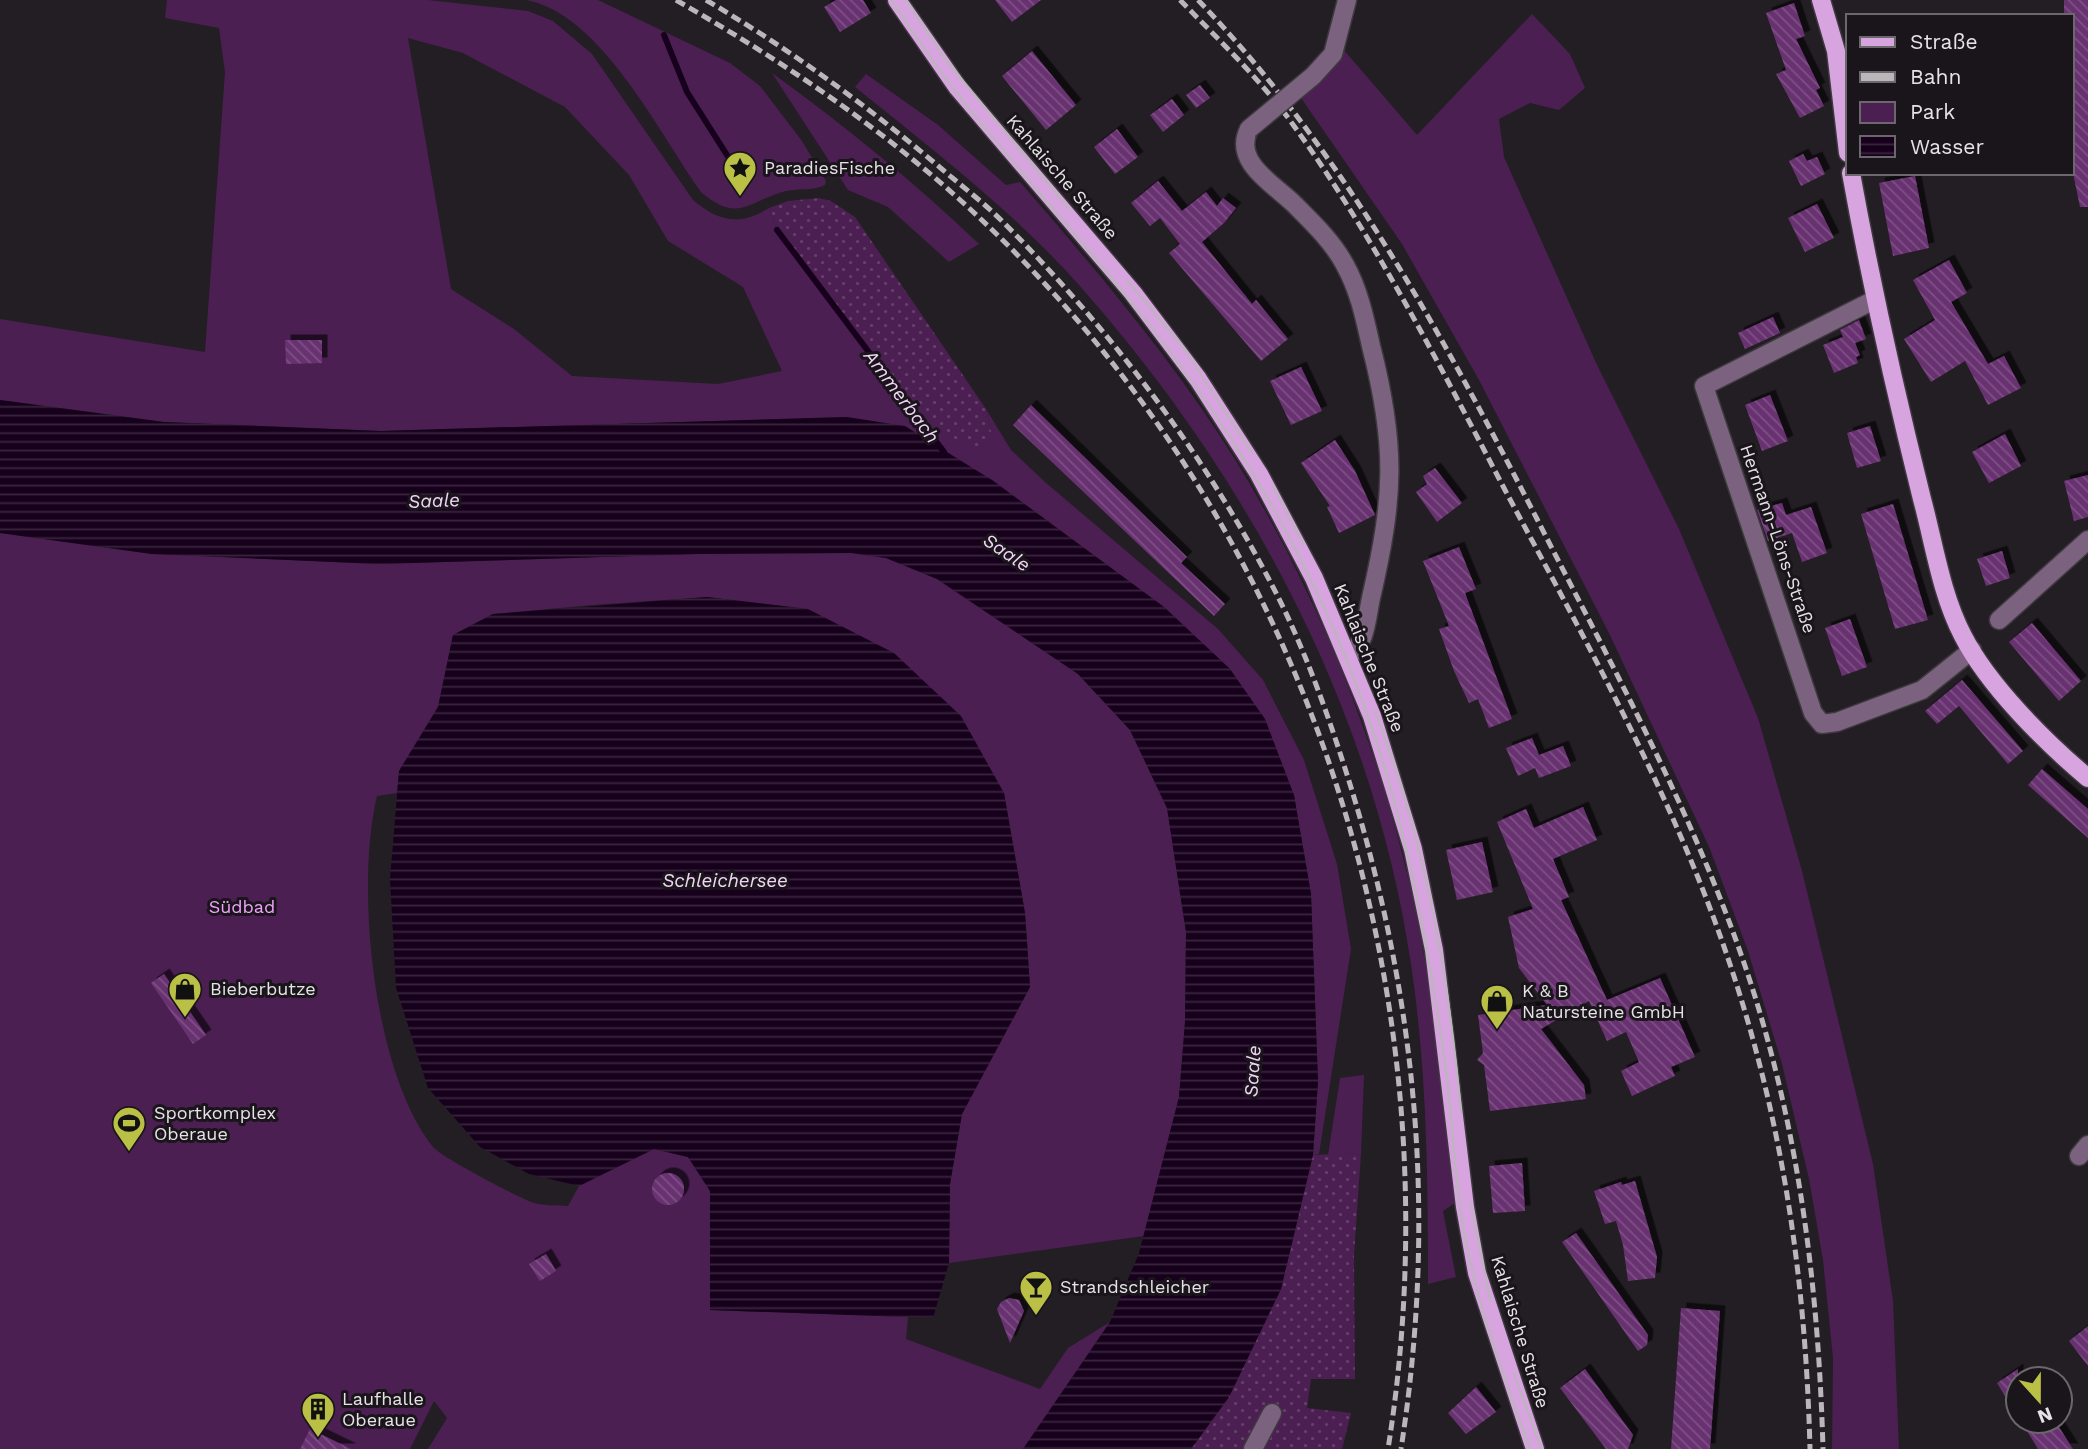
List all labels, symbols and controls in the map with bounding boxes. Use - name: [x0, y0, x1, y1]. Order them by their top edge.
- legend: [1846, 14, 2074, 175]
- text: Straße: [1910, 29, 1978, 54]
- text: Bahn: [1910, 64, 1962, 89]
- text: Park: [1910, 99, 1955, 124]
- street label: Kahlaische Straße: [1002, 110, 1122, 243]
- text: Wasser: [1910, 134, 1984, 159]
- place icon: ParadiesFische: [721, 149, 759, 198]
- place label: ParadiesFische: [764, 157, 895, 178]
- water label: Ammerbach: [858, 344, 944, 448]
- street label: Hermann-Löns-Straße: [1736, 442, 1821, 636]
- water label: Saale: [408, 488, 460, 513]
- water label: Saale: [979, 528, 1035, 576]
- street label: Kahlaische Straße: [1330, 580, 1409, 735]
- water label: Schleichersee: [662, 869, 788, 892]
- park label: Südbad: [209, 896, 275, 917]
- shop icon: Bieberbutze: [166, 970, 204, 1019]
- place label: Bieberbutze: [210, 978, 316, 999]
- place label: K & B Natursteine GmbH: [1522, 980, 1685, 1022]
- shop icon: K & B Natursteine GmbH: [1478, 982, 1516, 1031]
- water label: Saale: [1239, 1044, 1266, 1098]
- place label: Sportkomplex Oberaue: [154, 1102, 276, 1144]
- sports icon: Sportkomplex Oberaue: [110, 1104, 148, 1153]
- street label: Kahlaische Straße: [1487, 1253, 1554, 1411]
- bar icon: Strandschleicher: [1017, 1268, 1055, 1317]
- place label: Strandschleicher: [1060, 1276, 1209, 1297]
- north arrow: [2004, 1365, 2074, 1435]
- place label: Laufhalle Oberaue: [342, 1388, 424, 1430]
- building icon: Laufhalle Oberaue: [299, 1390, 337, 1439]
- text: N: [2034, 1402, 2056, 1429]

